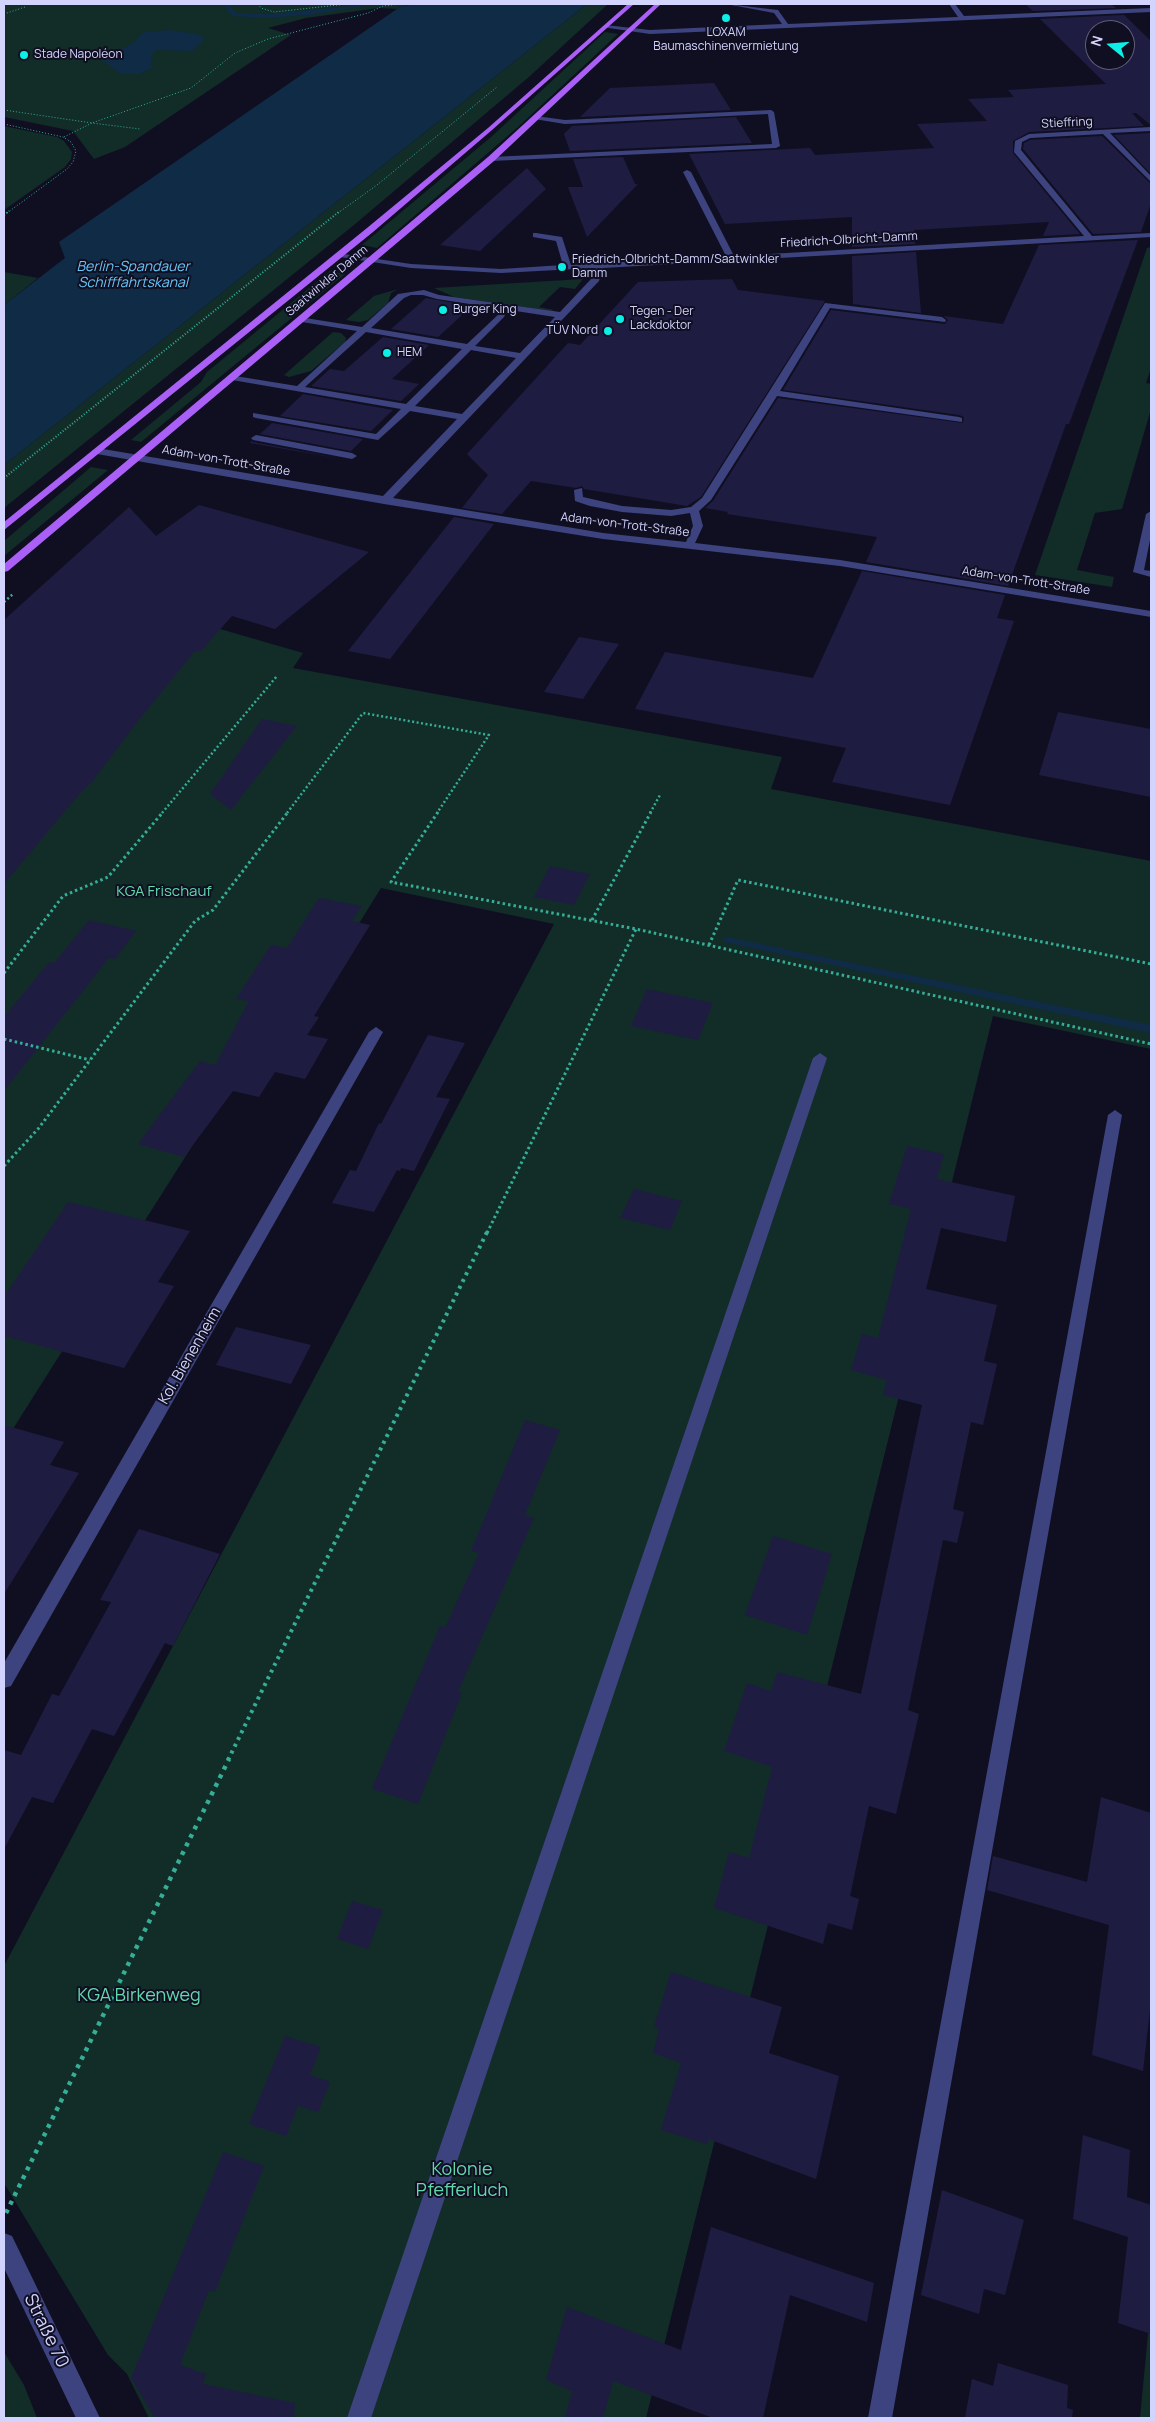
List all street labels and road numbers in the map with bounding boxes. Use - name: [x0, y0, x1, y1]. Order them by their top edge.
- street label: Stieffring: [1041, 114, 1093, 132]
- street label: Friedrich-Olbricht-Damm: [780, 229, 918, 251]
- street label: Saatwinkler Damm: [283, 243, 371, 319]
- street label: Adam-von-Trott-Straße: [161, 443, 291, 479]
- street label: Adam-von-Trott-Straße: [560, 510, 690, 540]
- street label: Adam-von-Trott-Straße: [961, 564, 1091, 598]
- street label: Kol. Bienenheim: [155, 1304, 225, 1408]
- street label: Straße 70: [19, 2291, 73, 2371]

